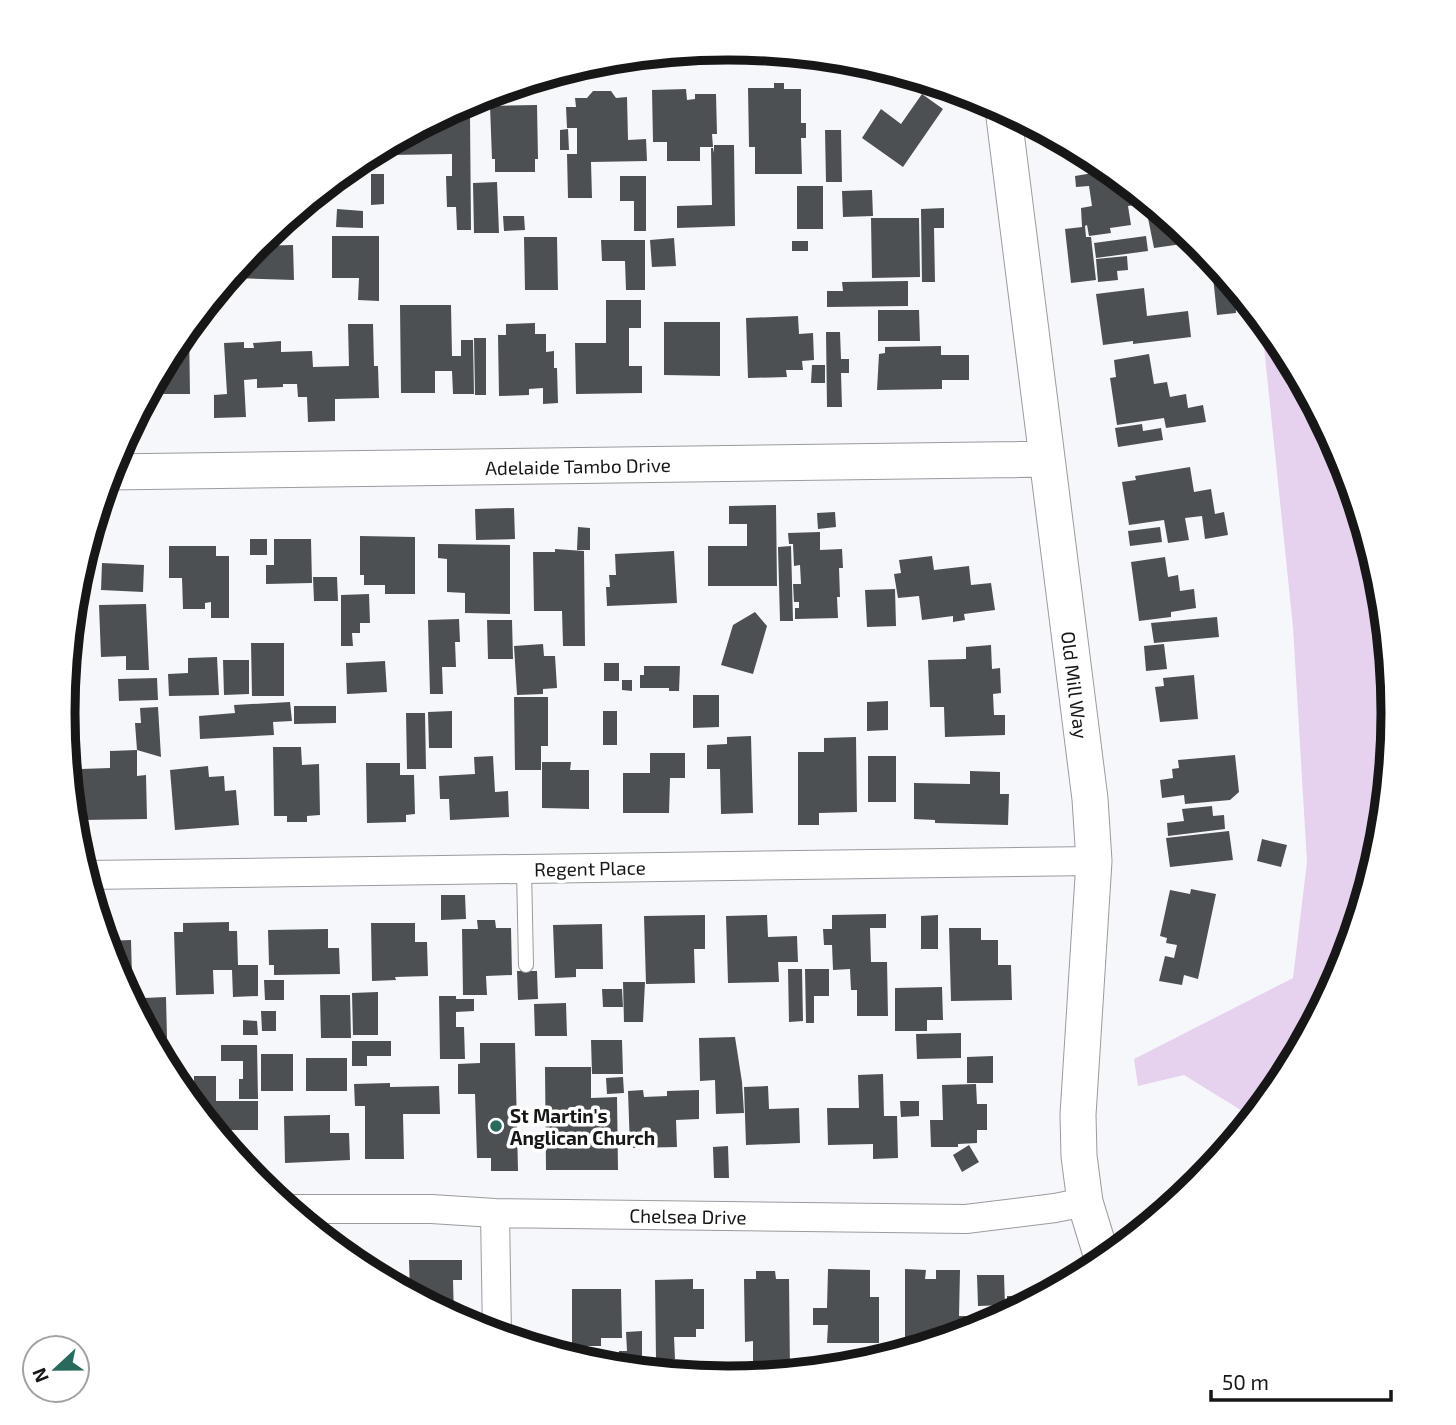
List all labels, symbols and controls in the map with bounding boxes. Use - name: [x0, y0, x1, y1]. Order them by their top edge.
- street label: Adelaide Tambo Drive: [485, 453, 671, 479]
- street label: Old Mill Way: [1057, 630, 1093, 740]
- street label: Regent Place: [534, 856, 646, 880]
- place label: St Martin's Anglican Church: [510, 1104, 655, 1149]
- marker: St Martin's Anglican Church: [488, 1118, 504, 1134]
- street label: Chelsea Drive: [629, 1203, 747, 1229]
- north arrow: [21, 1334, 91, 1404]
- scale bar: [1211, 1358, 1391, 1402]
- text: N: [27, 1365, 53, 1386]
- text: 50 m: [1222, 1369, 1269, 1394]

